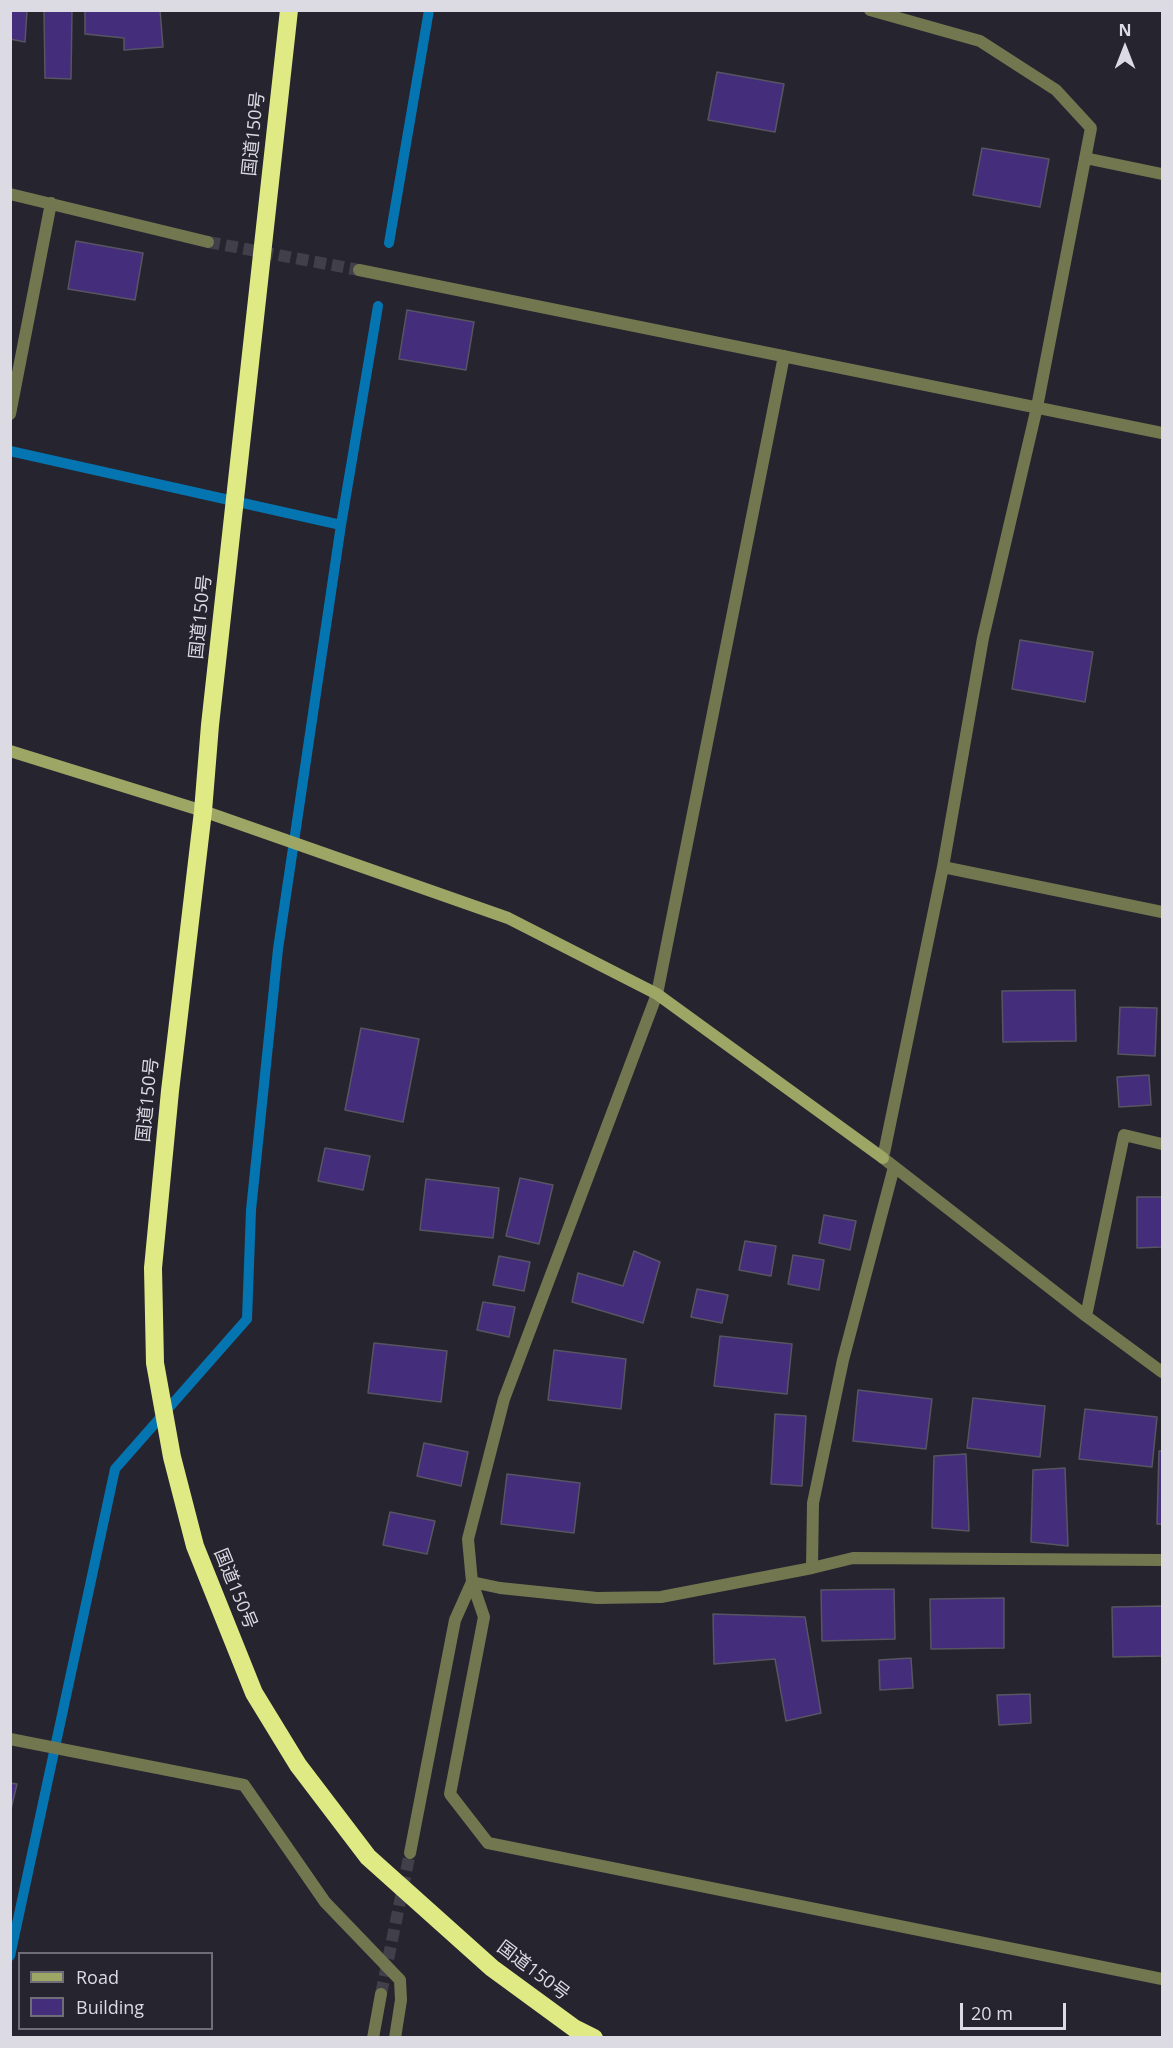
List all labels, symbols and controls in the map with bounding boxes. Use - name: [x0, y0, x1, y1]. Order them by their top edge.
- north arrow: [1095, 18, 1155, 78]
- text: N: [1118, 19, 1132, 41]
- street label: 国道150号: [239, 91, 269, 177]
- street label: 国道150号: [186, 574, 216, 660]
- street label: 国道150号: [133, 1057, 163, 1143]
- street label: 国道150号: [209, 1546, 261, 1632]
- street label: 国道150号: [493, 1937, 573, 2005]
- legend: [18, 1952, 213, 2030]
- text: Road: [76, 1965, 119, 1989]
- scale bar: [963, 1991, 1070, 2029]
- text: Building: [76, 1995, 144, 2019]
- text: 20 m: [971, 2001, 1013, 2025]

